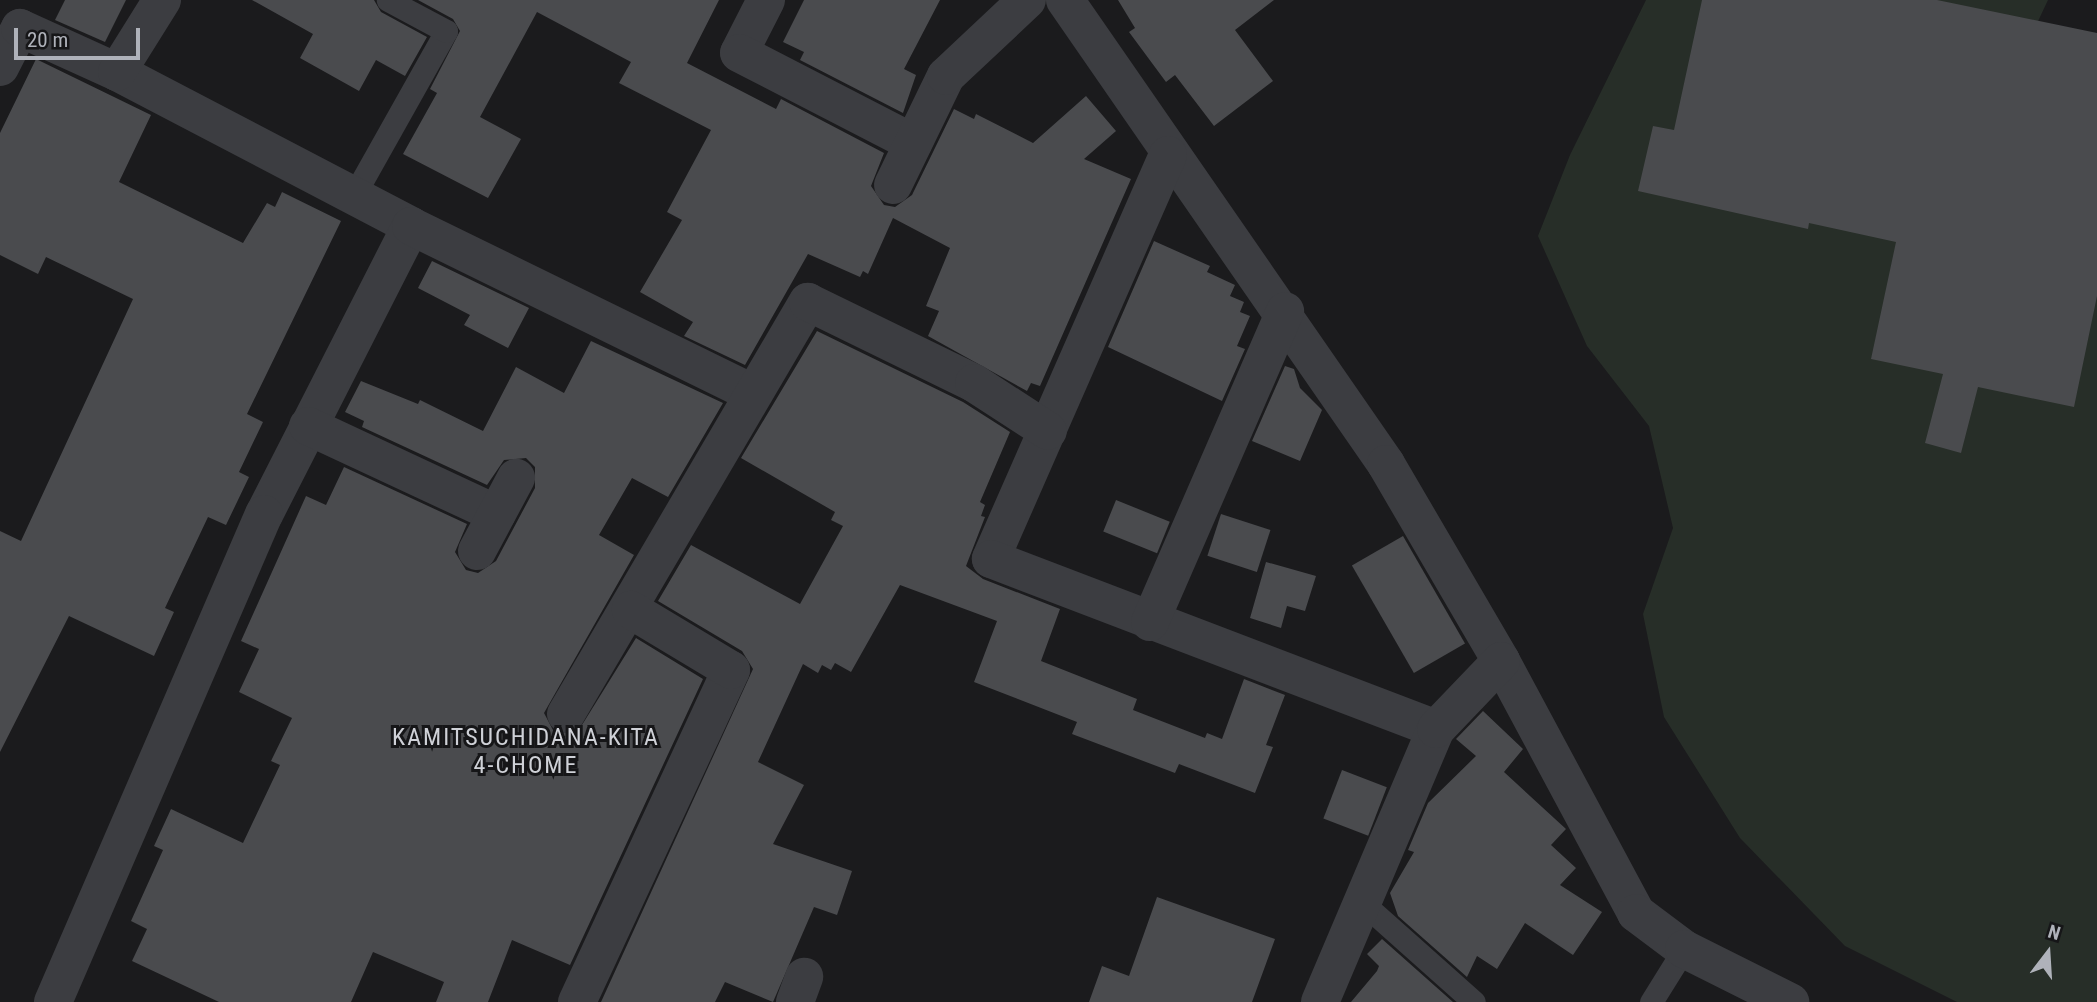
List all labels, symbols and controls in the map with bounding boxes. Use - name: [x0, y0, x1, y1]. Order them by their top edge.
- scale bar: [18, 14, 144, 58]
- text: 20 m: [27, 28, 68, 52]
- district label: KAMITSUCHIDANA-KITA 4-CHOME: [394, 724, 658, 780]
- north arrow: [2013, 918, 2083, 988]
- text: N: [2045, 920, 2063, 945]

